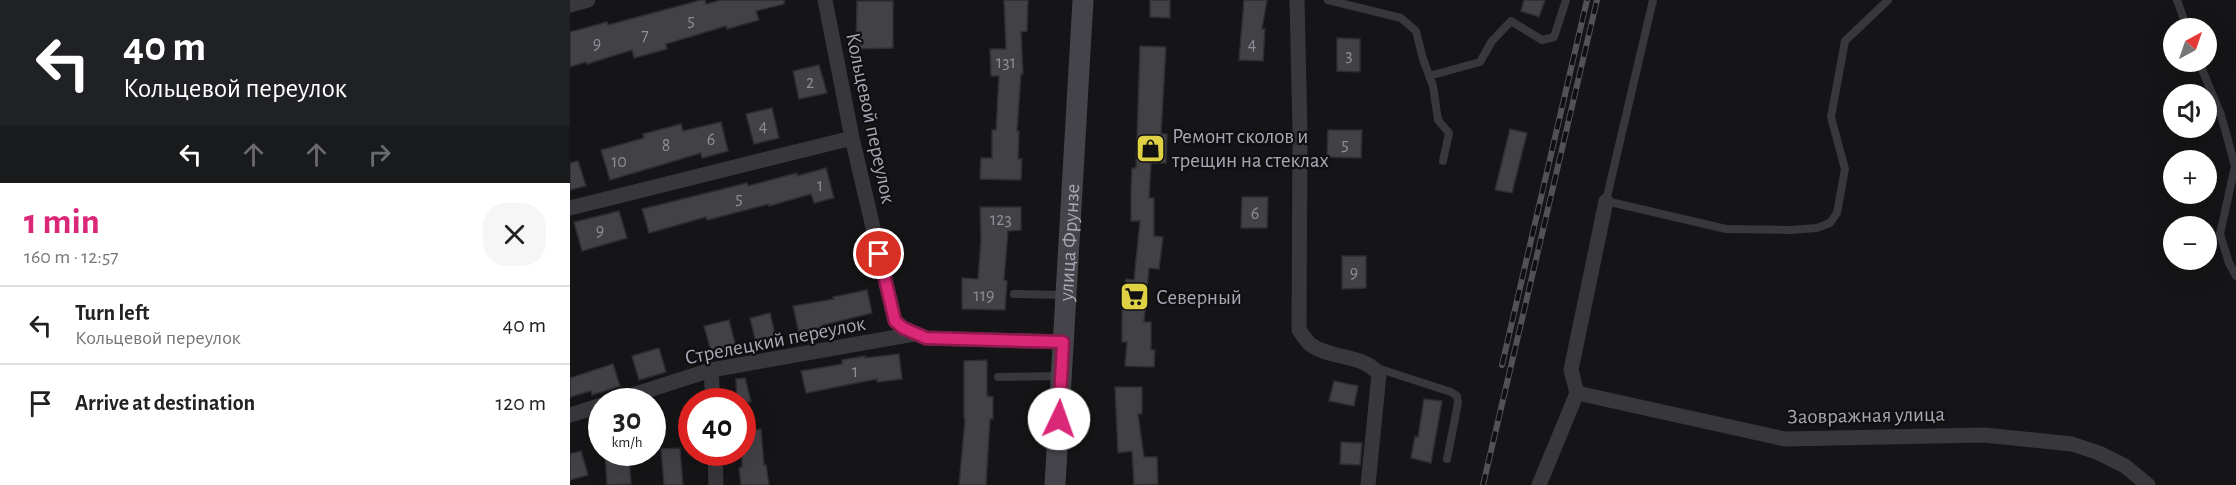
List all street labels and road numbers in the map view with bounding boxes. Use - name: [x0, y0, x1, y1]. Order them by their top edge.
- street label: Кольцевой переулок: [842, 31, 899, 206]
- street label: улица Фрунзе: [1056, 183, 1083, 303]
- street label: Стрелецкий переулок: [683, 313, 868, 368]
- street label: Заовражная улица: [1787, 404, 1945, 427]

